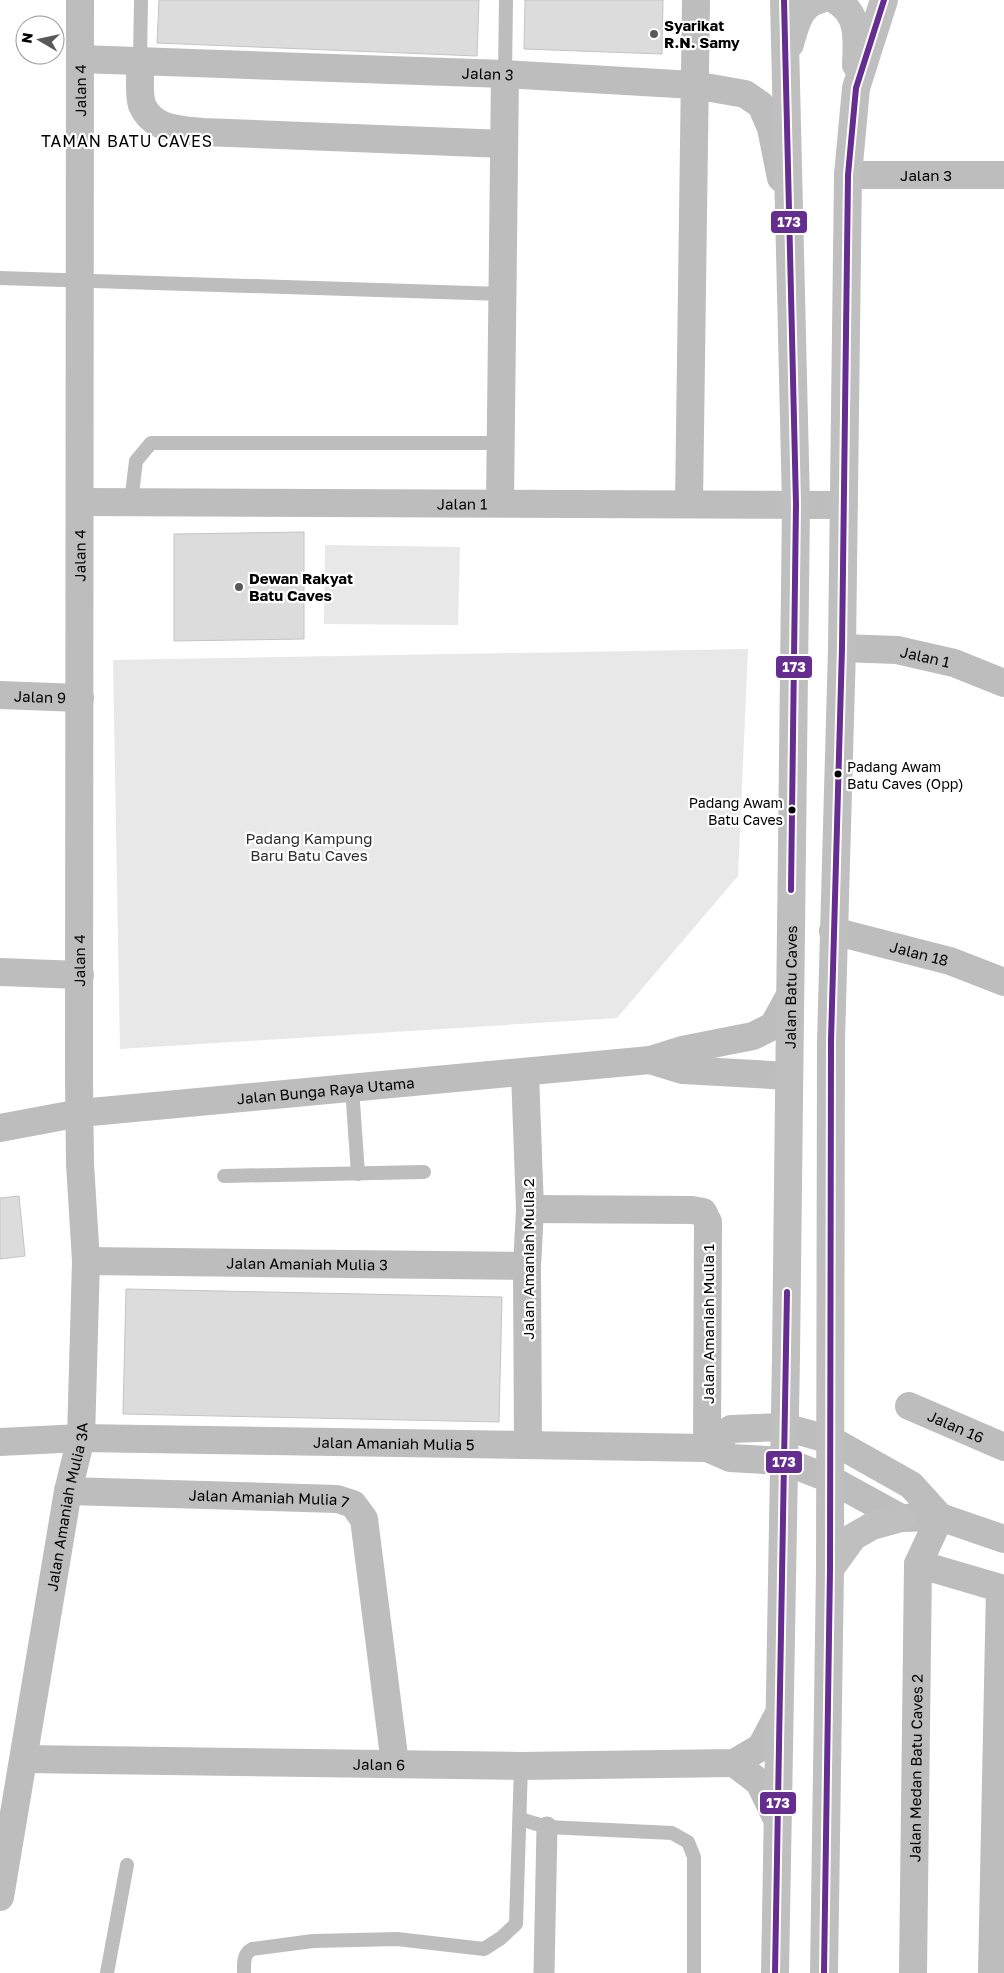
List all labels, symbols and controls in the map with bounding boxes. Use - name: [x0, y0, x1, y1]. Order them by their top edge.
- north arrow: [15, 15, 65, 65]
- place label: Syarikat R.N. Samy: [664, 16, 740, 51]
- marker: Syarikat R.N. Samy: [648, 28, 660, 40]
- text: N: [17, 31, 36, 44]
- street label: Jalan 3: [461, 63, 514, 83]
- street label: Jalan 4: [71, 64, 89, 117]
- district label: TAMAN BATU CAVES: [41, 131, 213, 151]
- street label: Jalan 3: [900, 166, 952, 184]
- line badge: 173: [770, 210, 808, 234]
- text: 173: [777, 213, 801, 230]
- street label: Jalan 1: [437, 494, 487, 513]
- street label: Jalan 4: [70, 529, 89, 582]
- place label: Dewan Rakyat Batu Caves: [249, 569, 353, 604]
- marker: Dewan Rakyat Batu Caves: [233, 581, 245, 593]
- street label: Jalan 1: [899, 642, 952, 671]
- line badge: 173: [775, 655, 813, 679]
- text: 173: [782, 658, 806, 675]
- street label: Jalan 9: [14, 687, 66, 706]
- place label: Padang Awam Batu Caves (Opp): [847, 758, 964, 792]
- marker: Padang Awam Batu Caves (Opp): [833, 769, 843, 779]
- place label: Padang Awam Batu Caves: [689, 794, 783, 828]
- marker: Padang Awam Batu Caves: [787, 805, 797, 815]
- park label: Padang Kampung Baru Batu Caves: [246, 829, 372, 864]
- street label: Jalan Batu Caves: [781, 925, 800, 1049]
- street label: Jalan 4: [70, 934, 88, 987]
- street label: Jalan 18: [888, 937, 950, 969]
- street label: Jalan Bunga Raya Utama: [236, 1073, 415, 1107]
- street label: Jalan Amaniah Mulia 2: [519, 1178, 537, 1340]
- street label: Jalan Amaniah Mulia 1: [699, 1244, 717, 1404]
- street label: Jalan Amaniah Mulia 3: [226, 1254, 388, 1273]
- street label: Jalan 16: [925, 1406, 987, 1446]
- street label: Jalan Amaniah Mulia 3A: [42, 1422, 90, 1593]
- street label: Jalan Amaniah Mulia 5: [313, 1433, 475, 1453]
- line badge: 173: [765, 1450, 803, 1474]
- text: 173: [772, 1453, 796, 1470]
- street label: Jalan Amaniah Mulia 7: [188, 1486, 351, 1511]
- street label: Jalan Medan Batu Caves 2: [905, 1674, 926, 1862]
- street label: Jalan 6: [353, 1755, 405, 1773]
- line badge: 173: [759, 1791, 797, 1815]
- text: 173: [766, 1794, 790, 1811]

